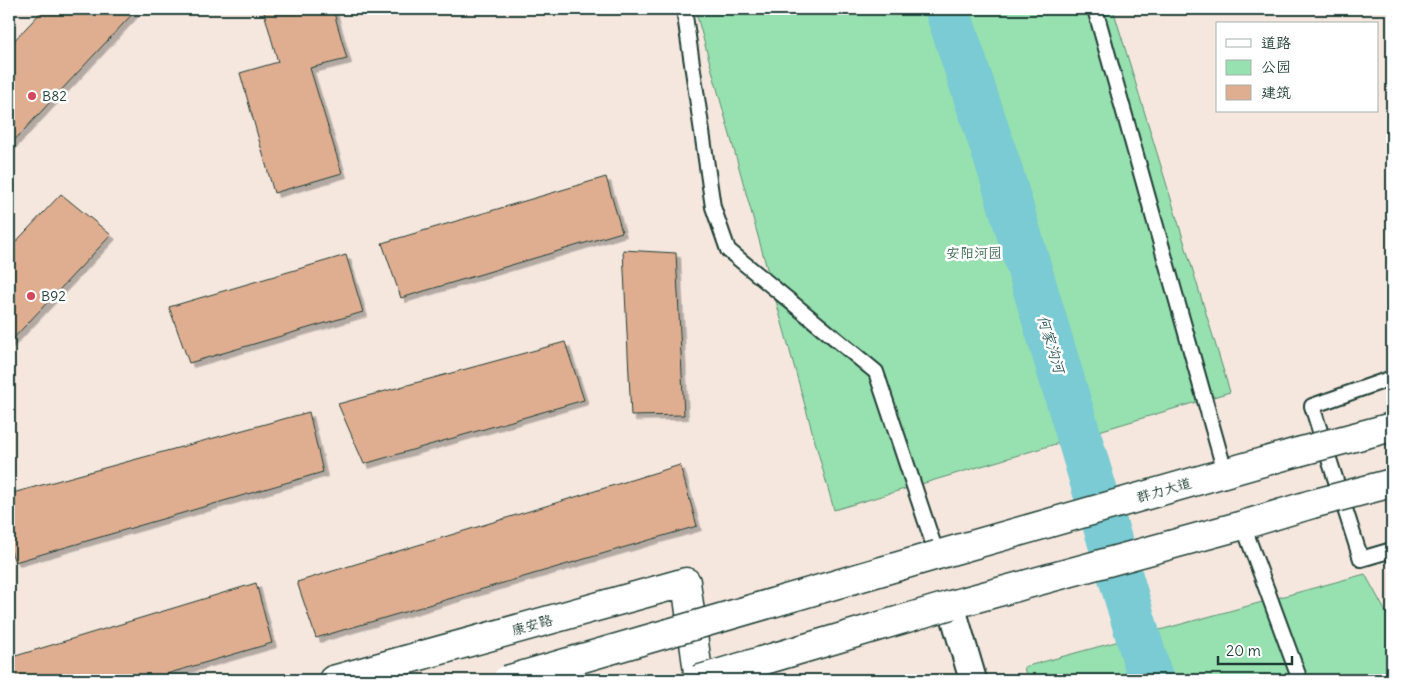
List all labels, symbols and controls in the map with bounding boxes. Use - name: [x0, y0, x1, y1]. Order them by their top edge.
- legend: [1216, 22, 1378, 112]
- text: 道路: [1261, 33, 1291, 52]
- text: 公园: [1261, 57, 1291, 76]
- text: 建筑: [1261, 83, 1291, 102]
- place label: B82: [42, 87, 67, 105]
- marker: B82: [26, 90, 38, 102]
- park label: 安阳河园: [946, 244, 1002, 262]
- place label: B92: [41, 287, 66, 305]
- marker: B92: [25, 290, 37, 302]
- water label: 何家沟河: [1034, 312, 1070, 378]
- street label: 群力大道: [1135, 474, 1193, 506]
- street label: 康安路: [509, 611, 555, 639]
- scale bar: [1218, 634, 1292, 666]
- text: 20 m: [1226, 641, 1261, 660]

